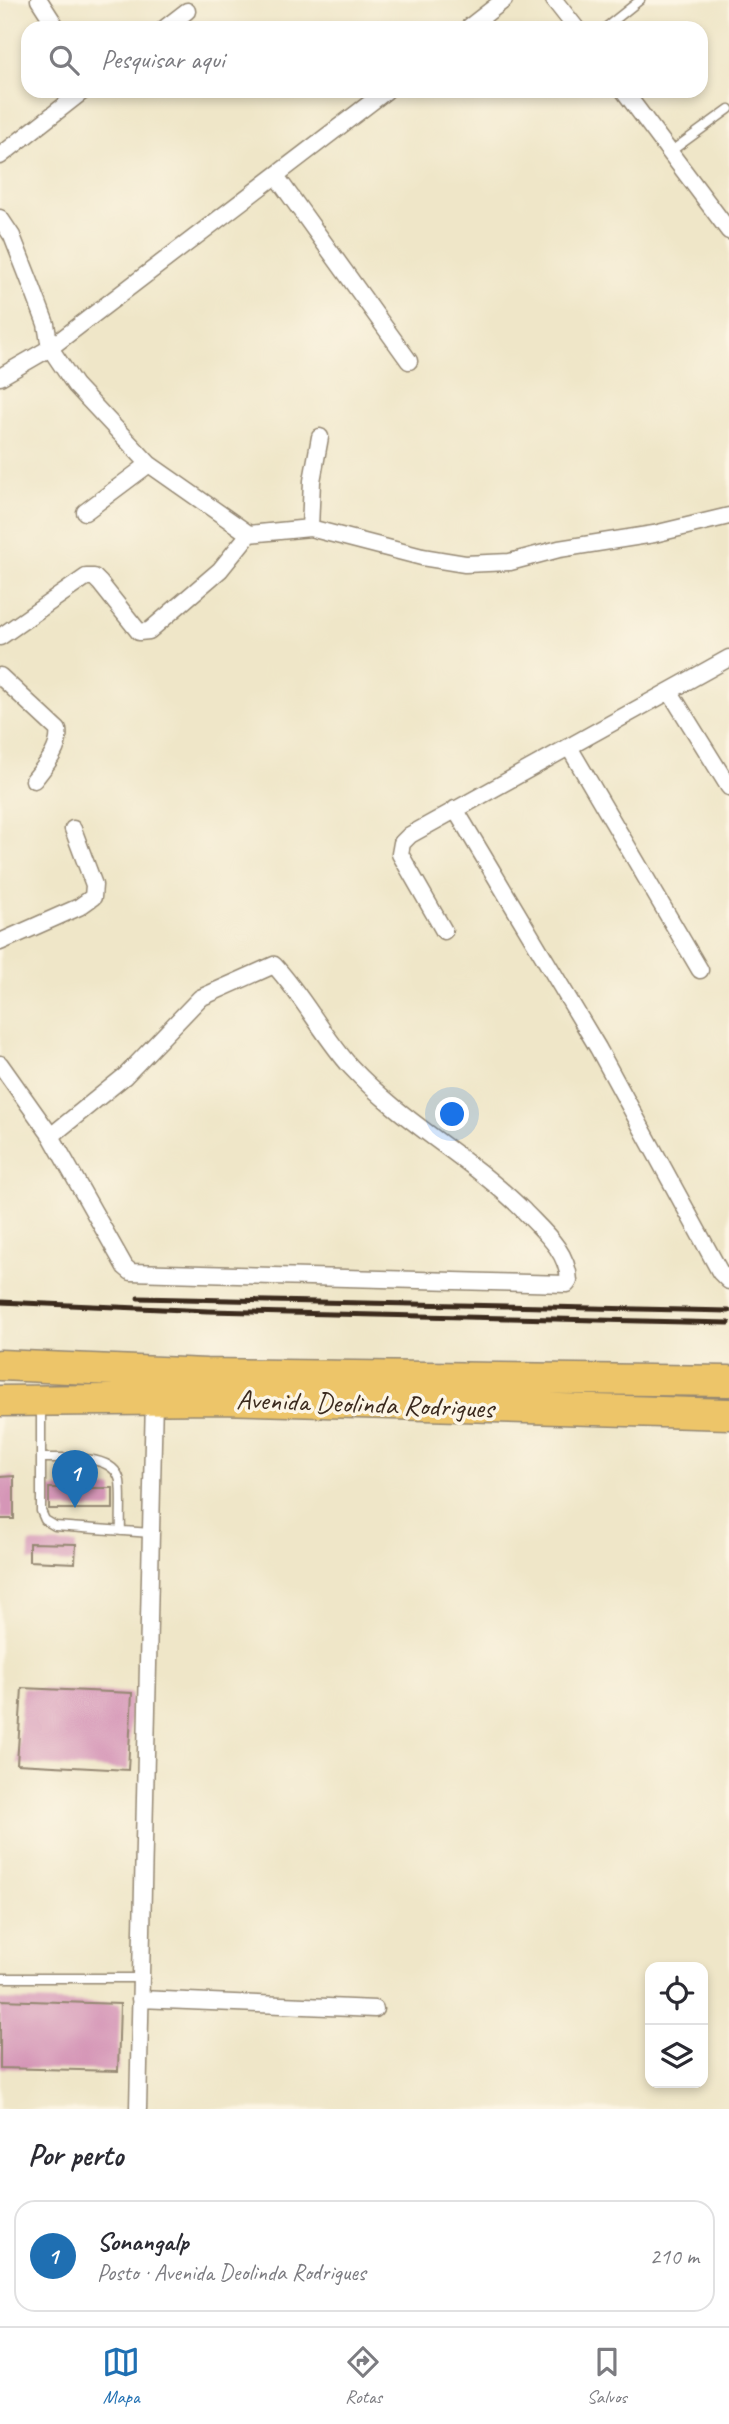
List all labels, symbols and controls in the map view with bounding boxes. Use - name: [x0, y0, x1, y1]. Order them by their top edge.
- search box: [21, 21, 708, 98]
- icon: search: [45, 41, 83, 79]
- text: Pesquisar aqui: [101, 43, 225, 76]
- your location: [435, 1097, 469, 1131]
- street label: Avenida Deolinda Rodrigues: [236, 1382, 497, 1426]
- pin: 1: [52, 1450, 98, 1508]
- map controls: [645, 1962, 708, 2088]
- button: locate: [645, 1962, 708, 2025]
- button: layers: [645, 2025, 708, 2088]
- text: Por perto: [28, 2136, 123, 2174]
- text: Sonangalp: [97, 2225, 188, 2258]
- text: 1: [48, 2242, 58, 2271]
- text: 210 m: [650, 2242, 699, 2271]
- text: Posto · Avenida Deolinda Rodrigues: [97, 2258, 365, 2287]
- tab: Mapa: [102, 2343, 140, 2409]
- tab: Rotas: [344, 2343, 382, 2409]
- tab: Salvos: [587, 2343, 627, 2409]

